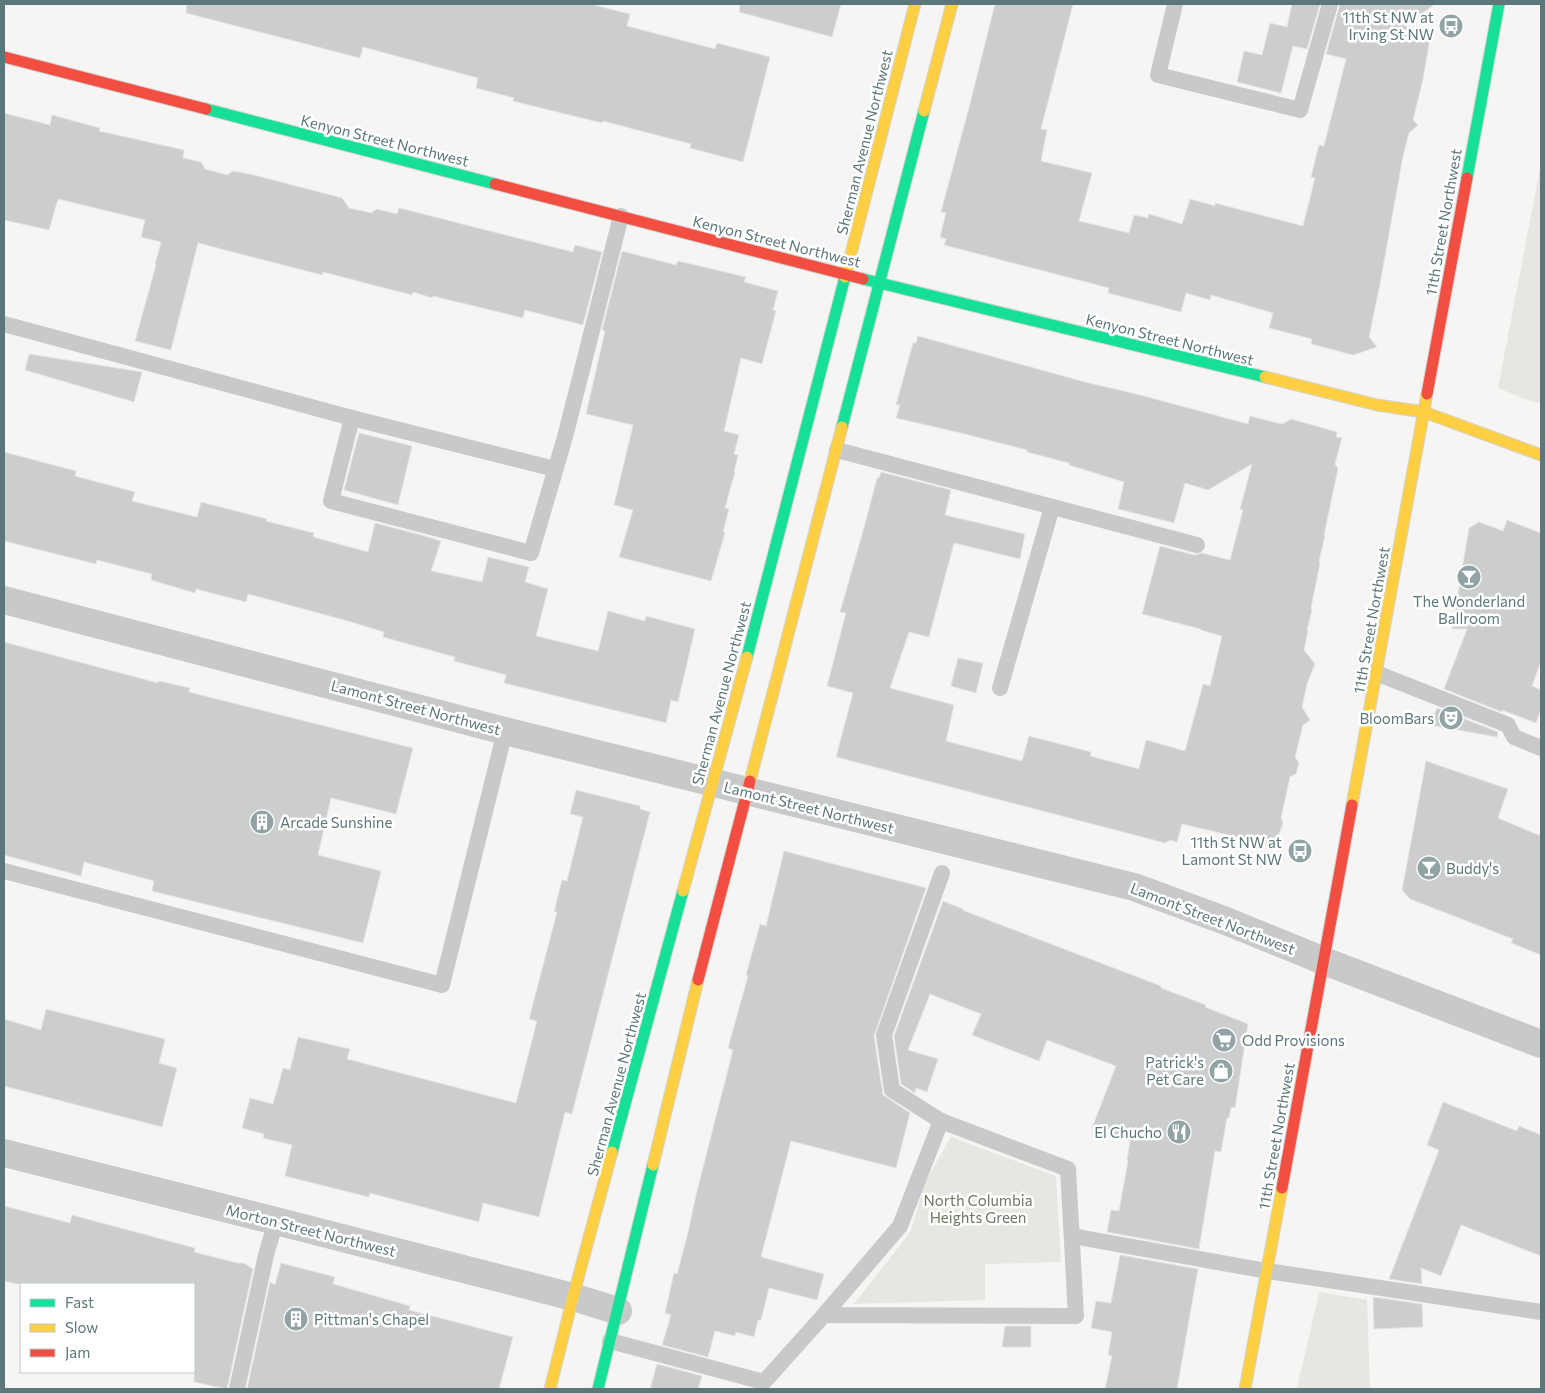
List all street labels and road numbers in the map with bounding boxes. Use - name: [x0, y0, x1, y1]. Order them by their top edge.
- street label: Sherman Avenue Northwest: [832, 48, 896, 236]
- street label: Kenyon Street Northwest: [299, 110, 471, 170]
- street label: 11th Street Northwest: [1421, 147, 1465, 297]
- street label: Kenyon Street Northwest: [691, 211, 863, 271]
- street label: Kenyon Street Northwest: [1084, 309, 1256, 369]
- street label: 11th Street Northwest: [1349, 545, 1393, 695]
- street label: Sherman Avenue Northwest: [688, 599, 754, 787]
- street label: Lamont Street Northwest: [329, 676, 503, 738]
- street label: Lamont Street Northwest: [722, 777, 896, 837]
- street label: Lamont Street Northwest: [1128, 878, 1298, 958]
- street label: Sherman Avenue Northwest: [583, 990, 649, 1178]
- street label: 11th Street Northwest: [1254, 1061, 1298, 1211]
- street label: Morton Street Northwest: [224, 1200, 398, 1260]

